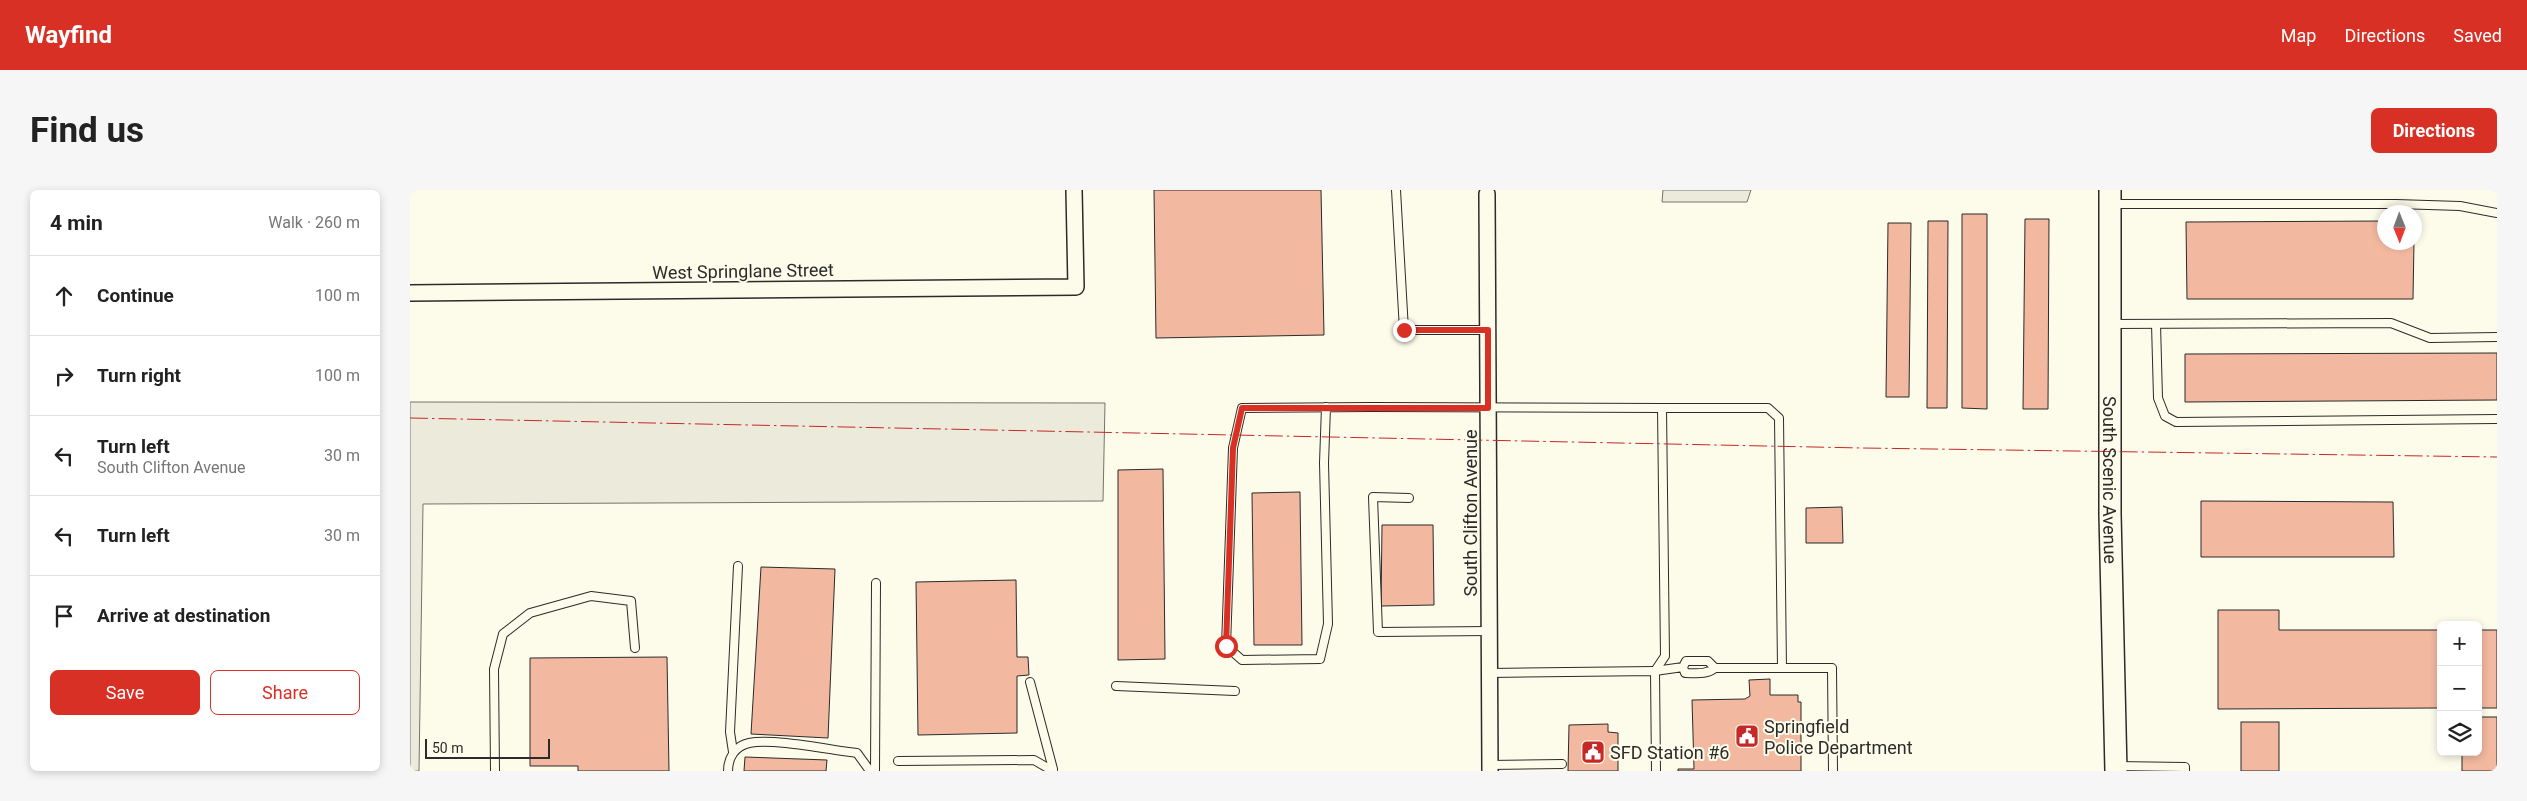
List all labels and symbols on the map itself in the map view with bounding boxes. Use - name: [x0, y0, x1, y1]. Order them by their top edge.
- north arrow: [2377, 205, 2422, 250]
- street label: West Springlane Street: [652, 259, 834, 283]
- route end: [1393, 319, 1416, 342]
- street label: South Scenic Avenue: [2100, 396, 2122, 564]
- street label: South Clifton Avenue: [1460, 429, 1481, 597]
- route start: [1215, 635, 1238, 658]
- place label: Springfield Police Department: [1764, 716, 1913, 758]
- public building icon: Springfield Police Department: [1734, 723, 1760, 749]
- scale bar: [425, 736, 550, 759]
- public building icon: SFD Station #6: [1580, 739, 1606, 765]
- place label: SFD Station #6: [1610, 742, 1729, 763]

